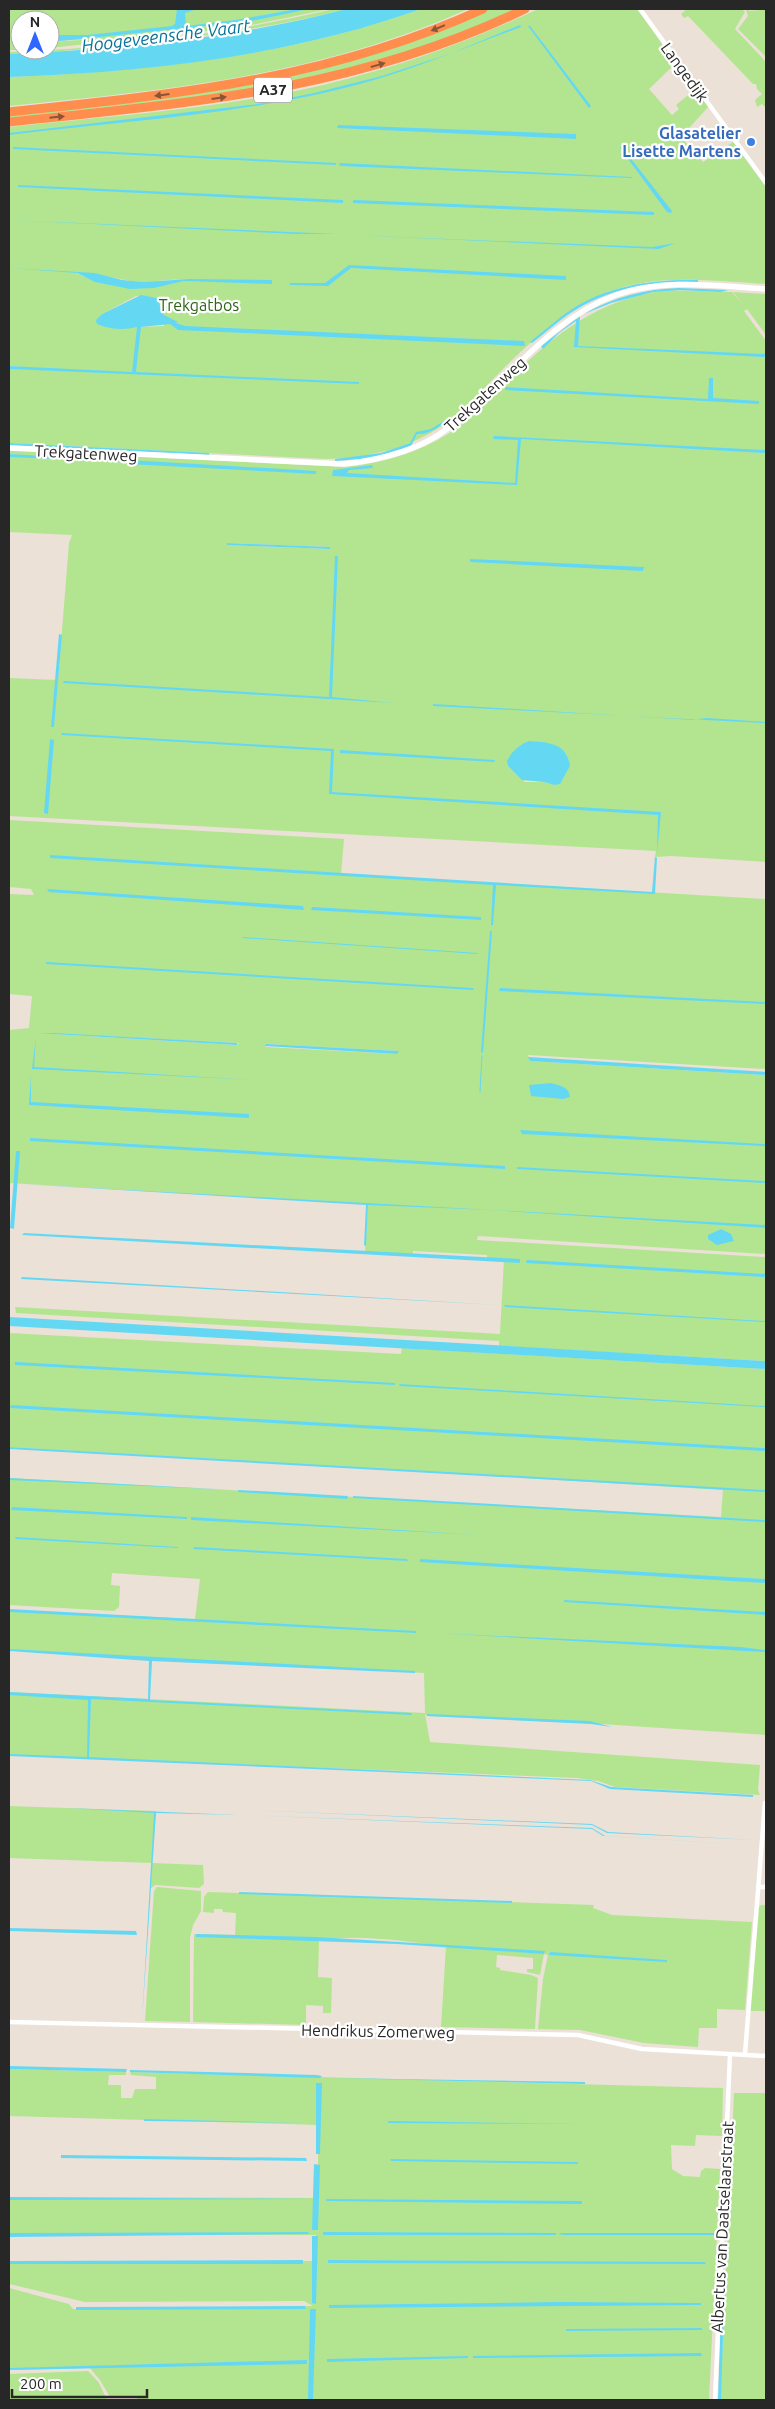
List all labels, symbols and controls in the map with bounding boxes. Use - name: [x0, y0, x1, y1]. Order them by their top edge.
- north arrow: [10, 10, 60, 60]
- text: N: [30, 14, 40, 30]
- water label: Hoogeveensche Vaart: [80, 15, 252, 55]
- one-way arrow: [430, 24, 445, 32]
- street label: Langedijk: [658, 39, 712, 105]
- one-way arrow: [370, 61, 385, 69]
- road number: A37: [254, 78, 292, 102]
- one-way arrow: [154, 91, 170, 99]
- one-way arrow: [211, 94, 227, 102]
- one-way arrow: [50, 113, 66, 121]
- place label: Glasatelier Lisette Martens: [622, 124, 741, 160]
- marker: Glasatelier Lisette Martens: [745, 136, 757, 148]
- park label: Trekgatbos: [159, 296, 239, 314]
- street label: Trekgatenweg: [441, 353, 529, 435]
- street label: Trekgatenweg: [34, 441, 138, 465]
- street label: Hendrikus Zomerweg: [301, 2021, 455, 2041]
- street label: Albertus van Daatselaarstraat: [707, 2120, 737, 2333]
- scale bar: [12, 2366, 148, 2398]
- text: 200 m: [20, 2375, 62, 2392]

